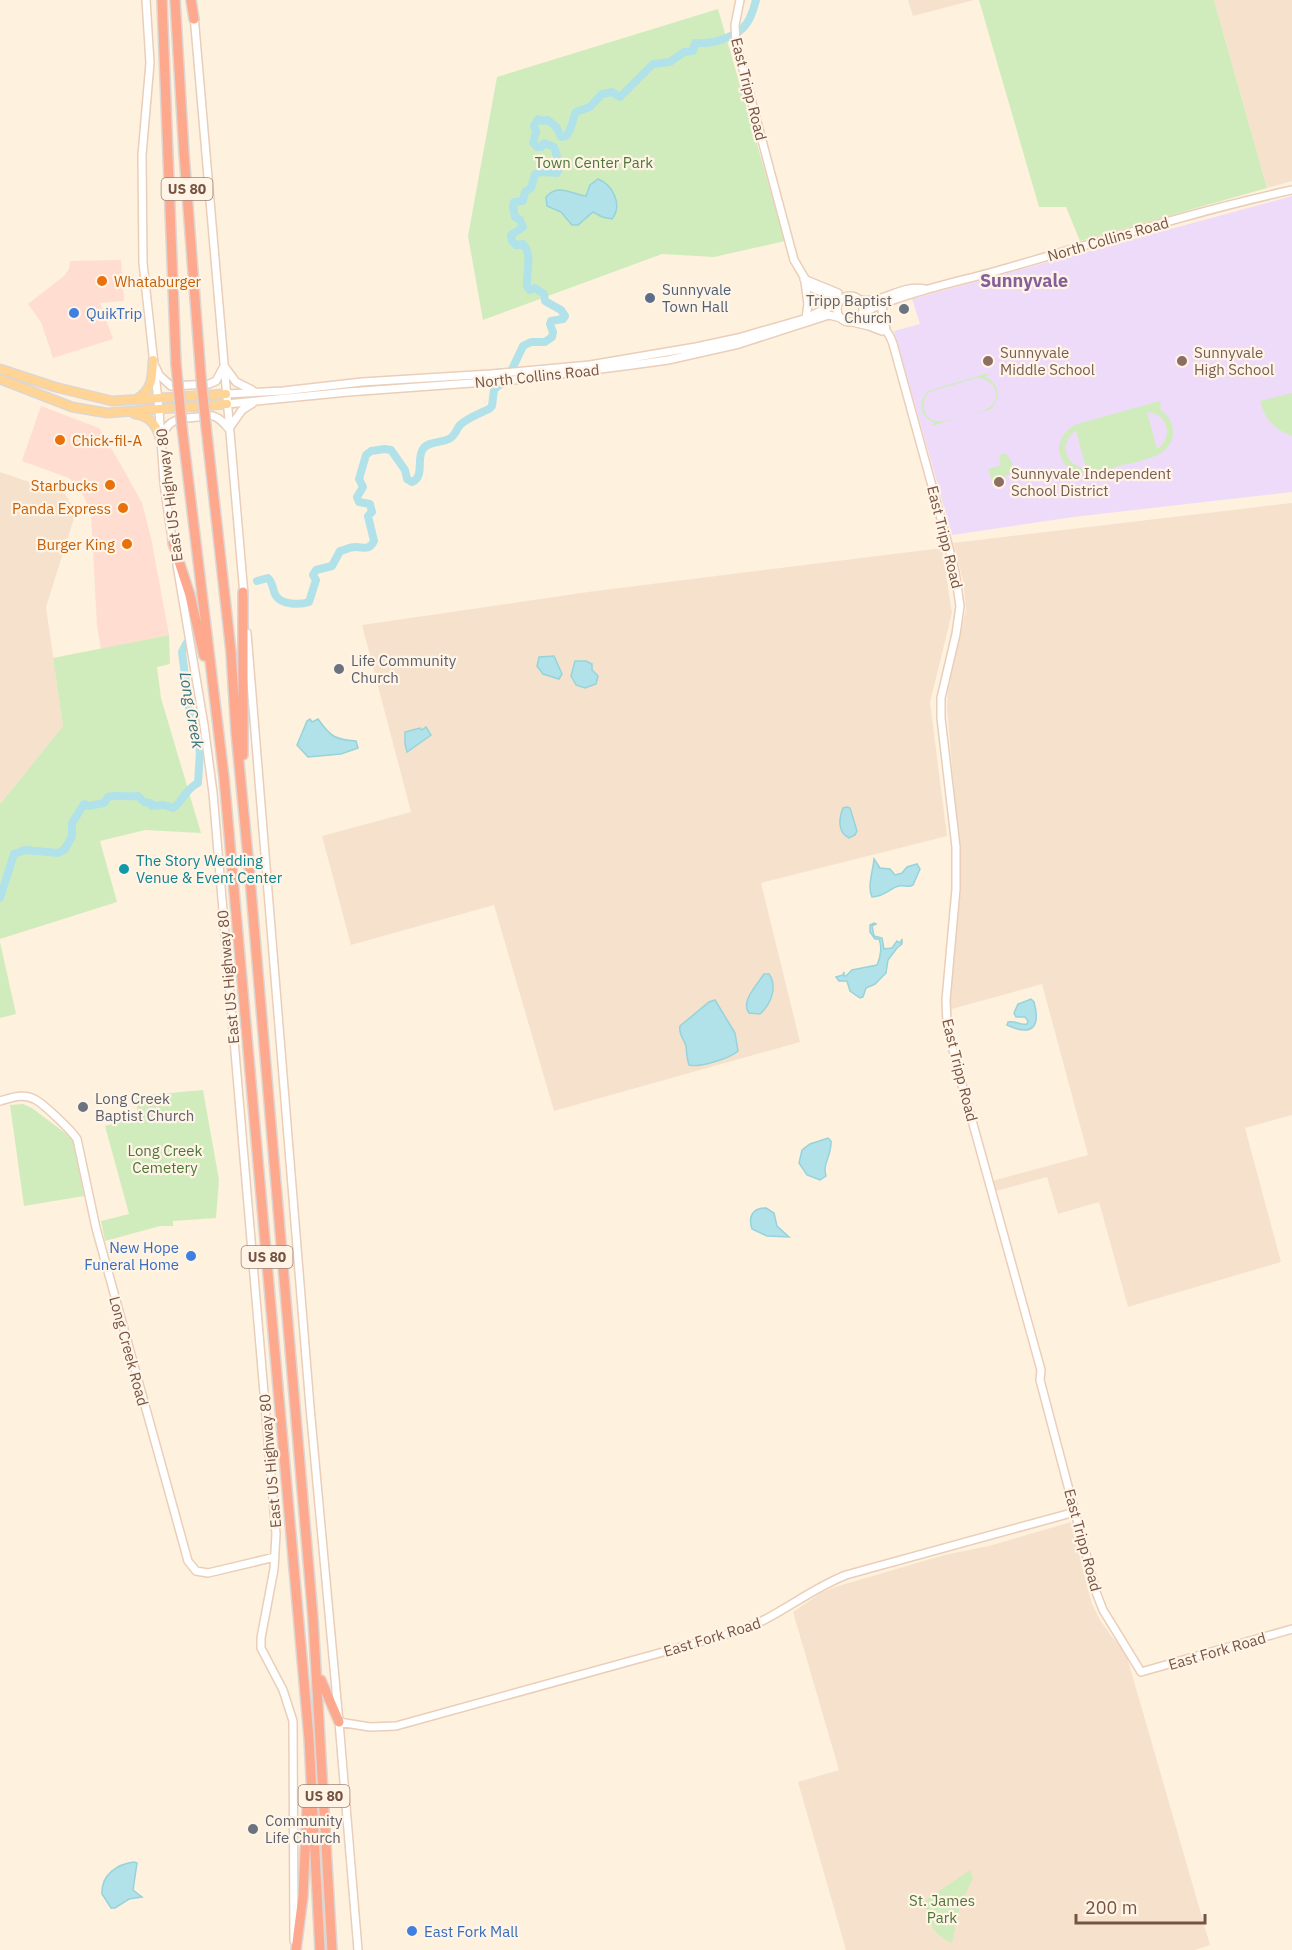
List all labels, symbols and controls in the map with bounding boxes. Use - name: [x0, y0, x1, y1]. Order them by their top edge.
- street label: East Tripp Road: [727, 36, 771, 142]
- park label: Town Center Park: [535, 153, 653, 172]
- road number: US 80: [162, 178, 213, 200]
- street label: North Collins Road: [1045, 213, 1171, 265]
- district label: Sunnyvale: [980, 269, 1068, 292]
- place label: Whataburger: [114, 272, 202, 291]
- marker: Whataburger: [95, 274, 109, 288]
- place label: Sunnyvale Town Hall: [662, 280, 731, 316]
- marker: Sunnyvale Town Hall: [643, 291, 657, 305]
- place label: Tripp Baptist Church: [806, 291, 892, 327]
- marker: Tripp Baptist Church: [897, 302, 911, 316]
- place label: QuikTrip: [86, 304, 142, 323]
- marker: QuikTrip: [67, 306, 81, 320]
- place label: Sunnyvale Middle School: [1000, 343, 1095, 379]
- place label: Sunnyvale High School: [1194, 343, 1274, 379]
- marker: Sunnyvale Middle School: [981, 354, 995, 368]
- marker: Sunnyvale High School: [1175, 354, 1189, 368]
- street label: North Collins Road: [474, 360, 600, 392]
- street label: East US Highway 80: [151, 427, 187, 563]
- place label: Chick-fil-A: [72, 431, 142, 450]
- marker: Chick-fil-A: [53, 433, 67, 447]
- place label: Sunnyvale Independent School District: [1011, 464, 1171, 500]
- marker: Sunnyvale Independent School District: [992, 475, 1006, 489]
- place label: Starbucks: [31, 476, 98, 495]
- marker: Starbucks: [103, 478, 117, 492]
- street label: East Tripp Road: [923, 484, 967, 590]
- place label: Panda Express: [12, 499, 111, 518]
- marker: Panda Express: [116, 501, 130, 515]
- place label: Burger King: [37, 535, 115, 554]
- marker: Burger King: [120, 537, 134, 551]
- place label: Life Community Church: [351, 651, 457, 687]
- marker: Life Community Church: [332, 662, 346, 676]
- water label: Long Creek: [175, 670, 209, 750]
- place label: The Story Wedding Venue & Event Center: [136, 851, 283, 887]
- marker: The Story Wedding Venue & Event Center: [117, 862, 131, 876]
- street label: East US Highway 80: [213, 909, 243, 1045]
- street label: East Tripp Road: [938, 1017, 982, 1123]
- place label: Long Creek Baptist Church: [95, 1089, 194, 1125]
- marker: Long Creek Baptist Church: [76, 1100, 90, 1114]
- park label: Long Creek Cemetery: [128, 1141, 203, 1177]
- place label: New Hope Funeral Home: [84, 1238, 179, 1274]
- road number: US 80: [242, 1246, 292, 1268]
- marker: New Hope Funeral Home: [184, 1249, 198, 1263]
- street label: Long Creek Road: [105, 1294, 153, 1408]
- street label: East US Highway 80: [255, 1393, 285, 1529]
- street label: East Tripp Road: [1060, 1487, 1106, 1593]
- street label: East Fork Road: [661, 1613, 763, 1661]
- street label: East Fork Road: [1166, 1628, 1268, 1674]
- road number: US 80: [298, 1785, 350, 1807]
- place label: Community Life Church: [265, 1811, 343, 1847]
- marker: Community Life Church: [246, 1822, 260, 1836]
- scale bar: [1076, 1887, 1205, 1925]
- park label: St. James Park: [909, 1891, 975, 1927]
- text: 200 m: [1085, 1896, 1137, 1919]
- place label: East Fork Mall: [424, 1922, 518, 1941]
- marker: East Fork Mall: [405, 1924, 419, 1938]

